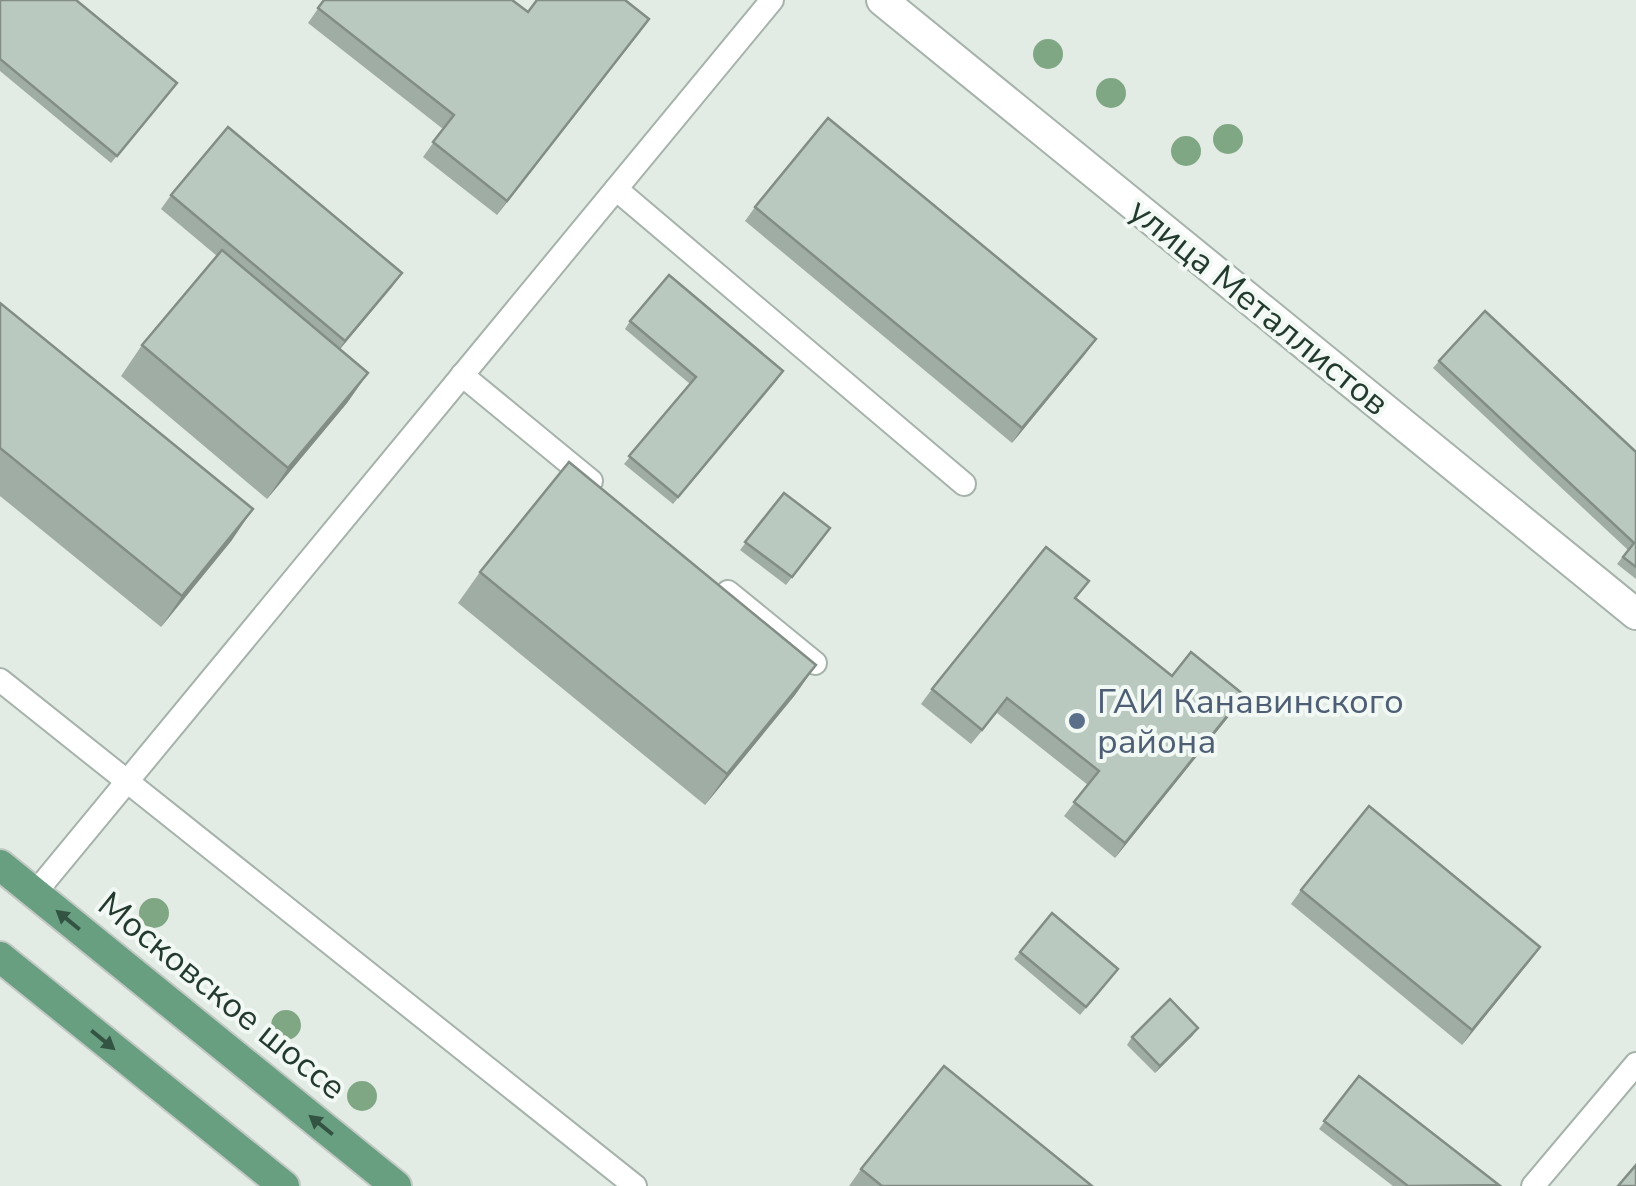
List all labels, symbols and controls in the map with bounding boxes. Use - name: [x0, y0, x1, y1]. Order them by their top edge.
- street label: улица Металлистов: [1119, 188, 1399, 426]
- place label: ГАИ Канавинского района: [1097, 678, 1404, 765]
- marker: ГАИ Канавинского района: [1066, 710, 1088, 732]
- street label: Московское шоссе: [88, 881, 356, 1111]
- one-way arrow: [55, 910, 81, 931]
- one-way arrow: [91, 1029, 116, 1050]
- one-way arrow: [308, 1115, 333, 1136]

